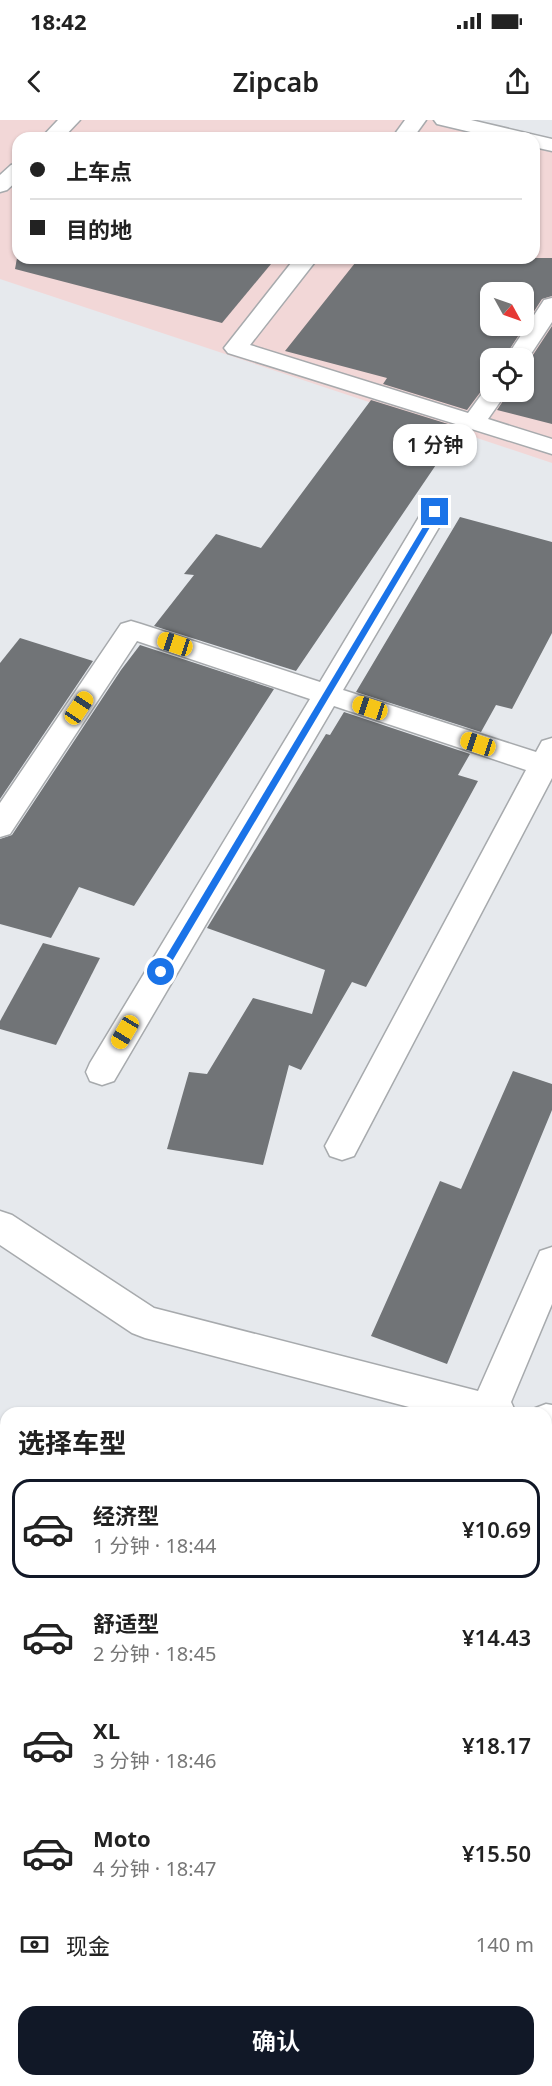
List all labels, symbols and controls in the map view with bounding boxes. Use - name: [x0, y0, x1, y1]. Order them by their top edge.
- text: 18:42: [30, 6, 87, 36]
- text: Zipcab: [233, 63, 319, 100]
- icon: back: [18, 65, 51, 98]
- icon: share: [501, 65, 534, 98]
- text: 上车点: [66, 156, 132, 186]
- text: 目的地: [66, 214, 132, 244]
- north arrow: [480, 282, 534, 336]
- map controls: [480, 282, 534, 402]
- button: locate: [480, 348, 534, 402]
- callout: 1 分钟: [393, 425, 477, 467]
- text: 1 分钟: [407, 431, 463, 458]
- route end: [421, 498, 448, 525]
- car: [155, 630, 195, 658]
- car: [61, 688, 97, 728]
- car: [350, 694, 390, 722]
- car: [458, 730, 498, 758]
- route start: [147, 958, 174, 985]
- car: [108, 1012, 142, 1052]
- text: 选择车型: [18, 1424, 126, 1461]
- text: 经济型: [93, 1500, 159, 1530]
- icon: car: [21, 1502, 75, 1556]
- text: ¥10.69: [462, 1514, 531, 1544]
- text: 1 分钟 · 18:44: [93, 1532, 217, 1559]
- text: 舒适型: [93, 1608, 159, 1638]
- icon: car: [21, 1610, 75, 1664]
- text: ¥14.43: [462, 1622, 531, 1652]
- text: 2 分钟 · 18:45: [93, 1640, 217, 1667]
- text: XL: [93, 1715, 120, 1745]
- icon: car: [21, 1718, 75, 1772]
- text: ¥18.17: [462, 1730, 531, 1760]
- text: 3 分钟 · 18:46: [93, 1747, 217, 1774]
- text: Moto: [93, 1823, 151, 1853]
- icon: car: [21, 1826, 75, 1880]
- text: ¥15.50: [462, 1838, 531, 1868]
- text: 4 分钟 · 18:47: [93, 1855, 217, 1882]
- icon: cash: [18, 1928, 51, 1961]
- text: 现金: [66, 1930, 110, 1960]
- text: 140 m: [476, 1931, 534, 1958]
- button: 确认: [18, 2006, 534, 2075]

